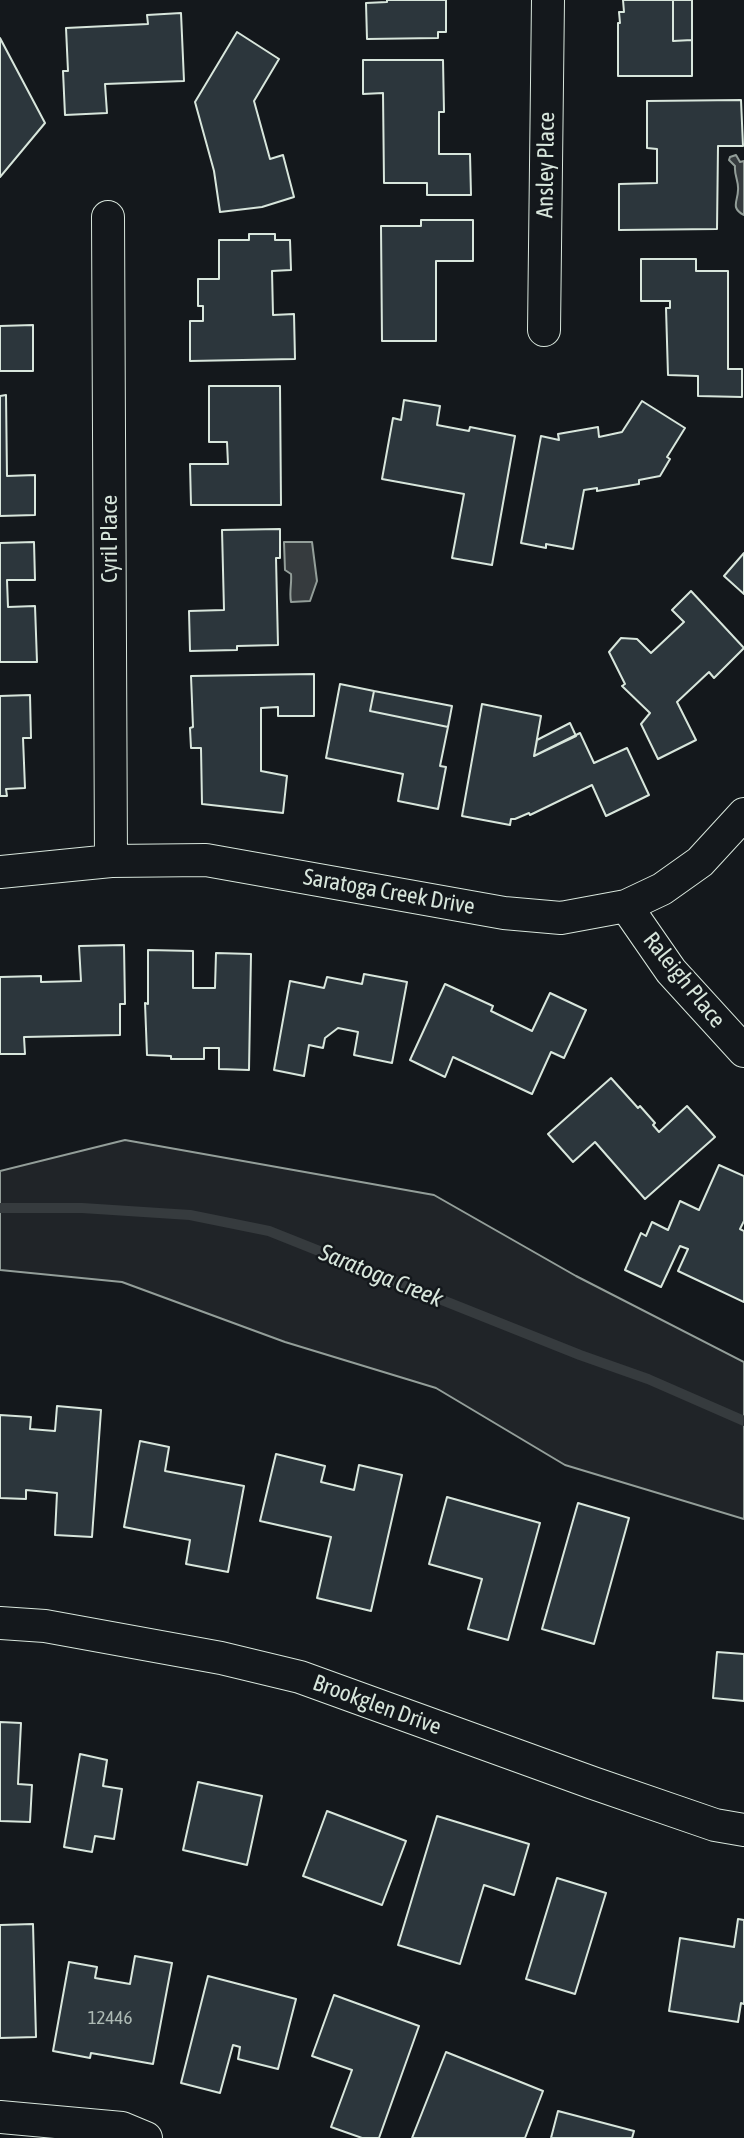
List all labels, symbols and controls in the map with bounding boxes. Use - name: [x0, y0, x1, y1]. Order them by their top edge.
- street label: Ansley Place: [531, 112, 561, 218]
- street label: Cyril Place: [96, 495, 124, 583]
- street label: Saratoga Creek Drive: [301, 863, 477, 921]
- street label: Raleigh Place: [637, 927, 731, 1033]
- water label: Saratoga Creek: [315, 1238, 447, 1314]
- street label: Brookglen Drive: [309, 1669, 445, 1741]
- house number: 12446: [88, 2007, 132, 2029]

